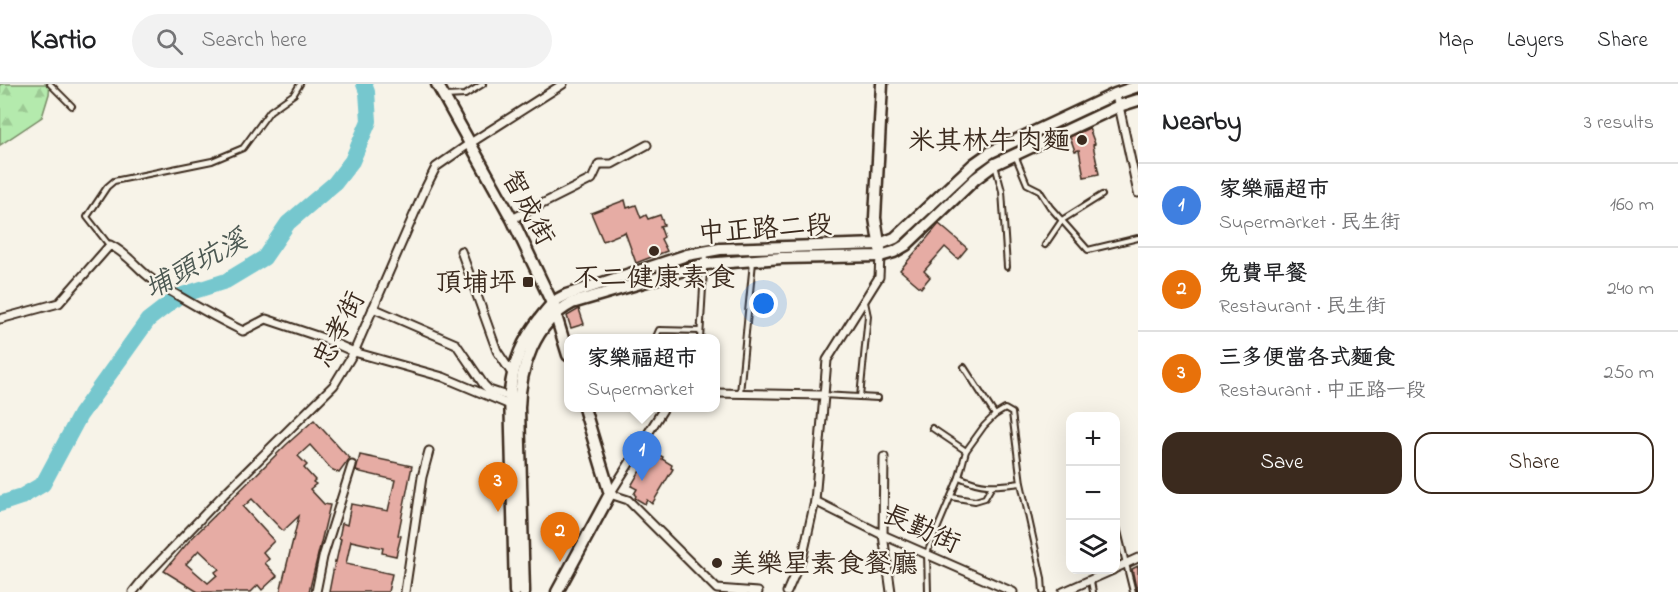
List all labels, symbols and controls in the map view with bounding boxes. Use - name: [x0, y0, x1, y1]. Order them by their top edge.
- search box: [132, 14, 552, 68]
- text: Kartio: [30, 21, 96, 62]
- icon: search: [153, 25, 186, 58]
- text: Search here: [201, 25, 307, 57]
- text: Map: [1438, 26, 1474, 56]
- text: Layers: [1507, 26, 1564, 56]
- text: Share: [1597, 26, 1648, 56]
- text: Nearby: [1162, 104, 1241, 142]
- text: 3 results: [1584, 109, 1654, 138]
- place label: 米其林牛肉麵: [908, 123, 1070, 162]
- marker: 米其林牛肉麵: [1075, 133, 1089, 147]
- street label: 智成街: [491, 163, 563, 253]
- text: 家樂福超市: [1219, 175, 1329, 207]
- text: 1: [1178, 191, 1185, 220]
- text: 160 m: [1610, 191, 1654, 220]
- street label: 中正路二段: [696, 206, 834, 255]
- text: Supermarket · 民生街: [1219, 209, 1400, 238]
- water label: 埔頭坑溪: [138, 220, 257, 311]
- marker: 不二健康素食: [647, 244, 661, 258]
- text: 免費早餐: [1219, 259, 1307, 291]
- place label: 不二健康素食: [573, 260, 735, 299]
- place label: 頂埔坪: [435, 265, 516, 304]
- marker: 頂埔坪: [521, 275, 535, 289]
- text: 2: [1177, 275, 1186, 304]
- text: 240 m: [1607, 275, 1654, 304]
- street label: 忠孝街: [304, 285, 376, 375]
- your location: [749, 289, 778, 318]
- text: Restaurant · 民生街: [1219, 293, 1386, 322]
- popup: [564, 334, 720, 412]
- text: 三多便當各式麵食: [1219, 343, 1395, 375]
- text: 家樂福超市: [587, 344, 697, 376]
- text: 3: [1177, 359, 1186, 388]
- text: 250 m: [1603, 359, 1654, 388]
- text: Supermarket: [587, 376, 694, 405]
- text: Restaurant · 中正路一段: [1219, 377, 1426, 406]
- map controls: [1066, 412, 1120, 574]
- button: +: [1066, 412, 1120, 466]
- pin: 1: [622, 432, 662, 481]
- button: Save: [1162, 432, 1402, 494]
- button: Share: [1414, 432, 1654, 494]
- pin: 3: [478, 462, 518, 512]
- button: −: [1066, 466, 1120, 520]
- street label: 長勤街: [876, 496, 966, 565]
- pin: 2: [540, 512, 580, 562]
- button: layers: [1066, 520, 1120, 574]
- place label: 美樂星素食餐廳: [729, 546, 918, 585]
- marker: 美樂星素食餐廳: [710, 556, 724, 570]

